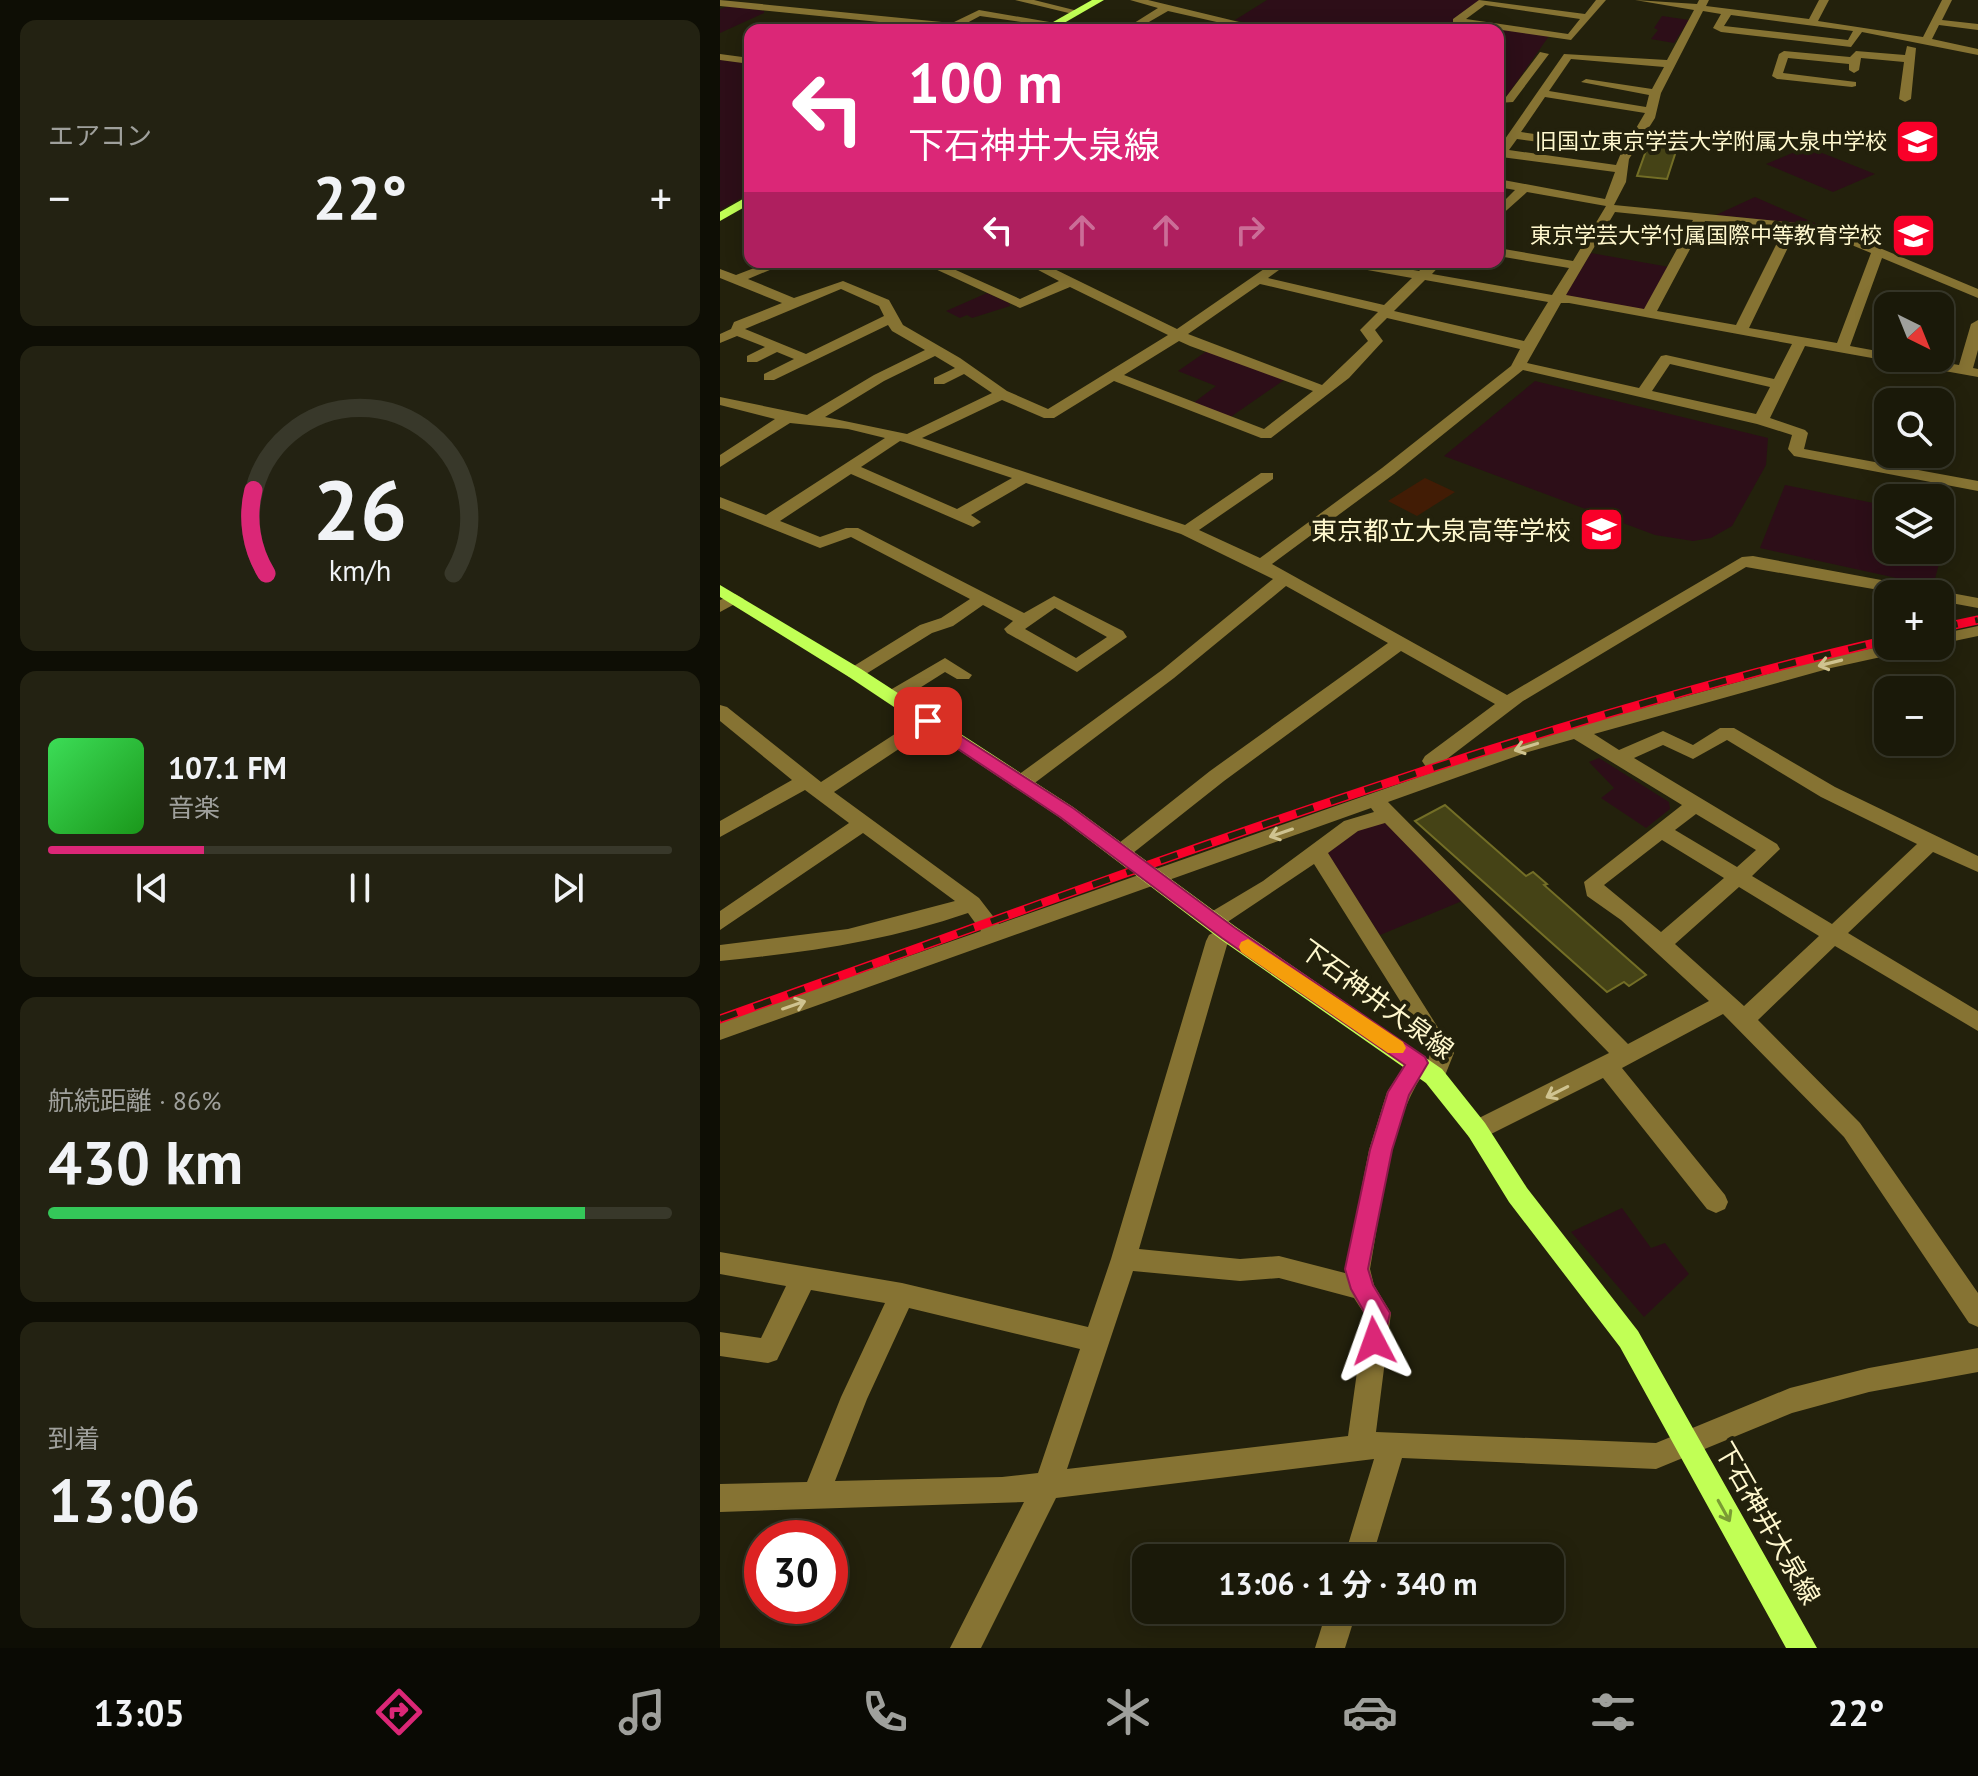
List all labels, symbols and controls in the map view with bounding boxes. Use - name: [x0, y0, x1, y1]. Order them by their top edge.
- text: 100 m: [908, 46, 1063, 118]
- icon: left: [776, 56, 880, 160]
- school or university icon: 旧国立東京学芸大学附属大泉中学校: [1894, 117, 1942, 165]
- text: エアコン: [48, 119, 152, 152]
- text: 下石神井大泉線: [908, 121, 1160, 168]
- place label: 旧国立東京学芸大学附属大泉中学校: [1535, 127, 1887, 155]
- text: 22°: [313, 158, 407, 236]
- text: −: [48, 169, 70, 226]
- text: +: [650, 169, 672, 226]
- icon: left: [976, 208, 1020, 252]
- icon: ahead: [1060, 208, 1104, 252]
- icon: ahead: [1144, 208, 1188, 252]
- icon: right: [1228, 208, 1272, 252]
- school or university icon: 東京学芸大学付属国際中等教育学校: [1889, 211, 1937, 259]
- place label: 東京学芸大学付属国際中等教育学校: [1530, 221, 1882, 249]
- north arrow: [1874, 292, 1954, 372]
- map controls: [1874, 292, 1954, 756]
- button: search: [1874, 388, 1954, 468]
- text: 26: [313, 455, 407, 563]
- button: layers: [1874, 484, 1954, 564]
- school or university icon: 東京都立大泉高等学校: [1578, 506, 1626, 554]
- place label: 東京都立大泉高等学校: [1311, 514, 1571, 547]
- text: km/h: [329, 553, 391, 590]
- button: +: [1874, 580, 1954, 660]
- one-way arrow: [1818, 656, 1844, 671]
- button: −: [1874, 676, 1954, 756]
- pin: [894, 687, 962, 755]
- icon: arrive: [906, 699, 950, 743]
- one-way arrow: [1514, 741, 1539, 755]
- text: 107.1 FM: [168, 748, 287, 787]
- text: 音楽: [168, 791, 220, 824]
- one-way arrow: [1269, 827, 1294, 842]
- icon: previous: [130, 866, 174, 910]
- icon: pause: [338, 866, 382, 910]
- icon: next: [546, 866, 590, 910]
- street label: 下石神井大泉線: [1294, 932, 1460, 1066]
- one-way arrow: [781, 997, 805, 1011]
- text: 航続距離 · 86%: [48, 1084, 221, 1117]
- one-way arrow: [1546, 1084, 1570, 1100]
- text: 430 km: [48, 1123, 243, 1201]
- position arrow: [1332, 1299, 1416, 1383]
- text: 到着: [48, 1422, 100, 1455]
- street label: 下石神井大泉線: [1708, 1436, 1828, 1610]
- text: 13:06: [48, 1461, 200, 1539]
- one-way arrow: [1716, 1499, 1732, 1522]
- speed limit sign: 30: [744, 1520, 848, 1624]
- text: 13:06 · 1 分 · 340 m: [1218, 1564, 1478, 1603]
- icon: directions: [371, 1684, 427, 1740]
- icon: music: [614, 1684, 670, 1740]
- icon: phone: [857, 1684, 913, 1740]
- icon: climate: [1100, 1684, 1156, 1740]
- icon: car: [1342, 1684, 1398, 1740]
- icon: filters: [1585, 1684, 1641, 1740]
- text: 13:05: [93, 1689, 185, 1736]
- text: 22°: [1828, 1689, 1885, 1736]

